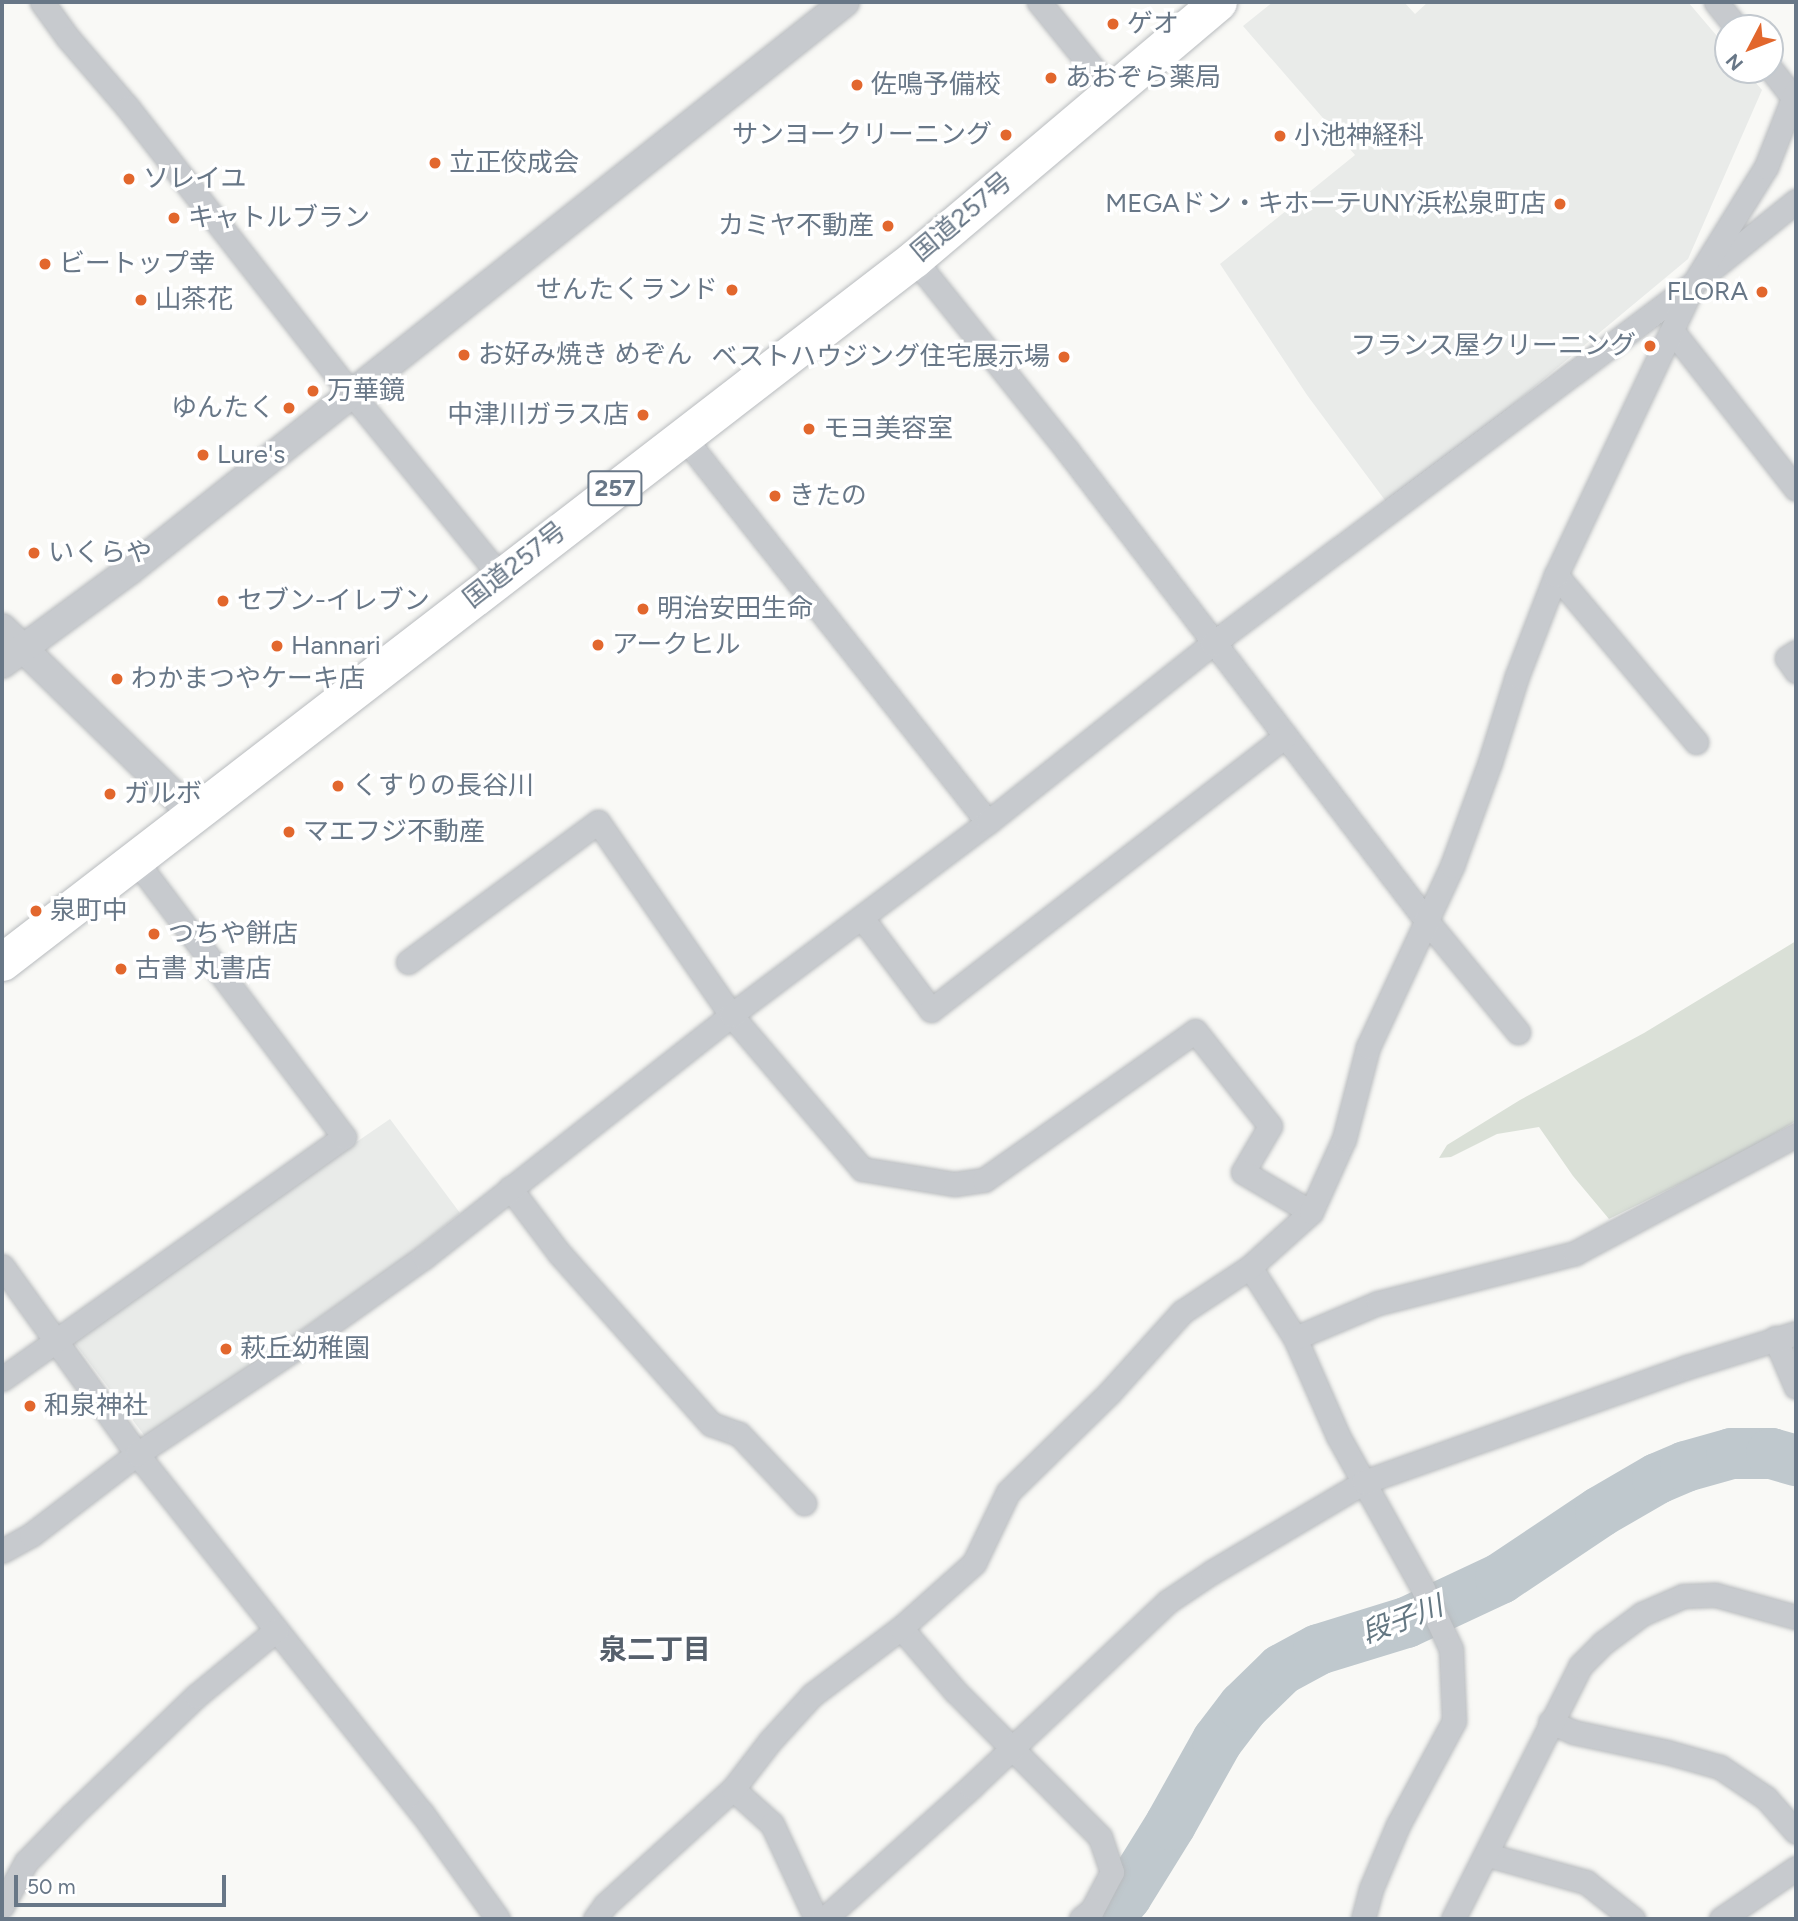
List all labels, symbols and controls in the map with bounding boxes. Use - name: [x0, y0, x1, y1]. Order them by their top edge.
- place label: ゲオ: [1127, 8, 1179, 40]
- north arrow: [1714, 14, 1784, 84]
- marker: ゲオ: [1105, 16, 1121, 32]
- text: N: [1721, 49, 1748, 75]
- place label: あおぞら薬局: [1065, 62, 1221, 94]
- place label: 佐鳴予備校: [871, 69, 1001, 101]
- marker: あおぞら薬局: [1043, 70, 1059, 86]
- marker: 佐鳴予備校: [849, 77, 865, 93]
- place label: サンヨークリーニング: [732, 119, 992, 151]
- place label: 小池神経科: [1294, 120, 1424, 152]
- marker: サンヨークリーニング: [998, 127, 1014, 143]
- marker: 小池神経科: [1272, 128, 1288, 144]
- place label: 立正佼成会: [449, 147, 579, 179]
- marker: 立正佼成会: [427, 155, 443, 171]
- place label: ソレイユ: [143, 163, 247, 195]
- street label: 国道257号: [905, 166, 1019, 268]
- marker: ソレイユ: [121, 171, 137, 187]
- place label: MEGAドン・キホーテUNY浜松泉町店: [1105, 188, 1546, 220]
- marker: MEGAドン・キホーテUNY浜松泉町店: [1552, 196, 1568, 212]
- place label: キャトルブラン: [188, 202, 370, 234]
- marker: キャトルブラン: [166, 210, 182, 226]
- place label: カミヤ不動産: [718, 210, 874, 242]
- marker: カミヤ不動産: [880, 218, 896, 234]
- place label: ビートップ幸: [59, 248, 215, 280]
- marker: ビートップ幸: [37, 256, 53, 272]
- place label: せんたくランド: [536, 274, 718, 306]
- place label: FLORA: [1667, 276, 1748, 308]
- marker: せんたくランド: [724, 282, 740, 298]
- place label: 山茶花: [155, 284, 233, 316]
- marker: FLORA: [1754, 284, 1770, 300]
- marker: 山茶花: [133, 292, 149, 308]
- place label: フランス屋クリーニング: [1350, 330, 1636, 362]
- marker: フランス屋クリーニング: [1642, 338, 1658, 354]
- place label: お好み焼き めぞん: [478, 339, 692, 371]
- place label: ベストハウジング住宅展示場: [712, 341, 1050, 373]
- marker: お好み焼き めぞん: [456, 347, 472, 363]
- marker: ベストハウジング住宅展示場: [1056, 349, 1072, 365]
- place label: 万華鏡: [327, 375, 405, 407]
- marker: 万華鏡: [305, 383, 321, 399]
- place label: ゆんたく: [171, 392, 275, 424]
- place label: 中津川ガラス店: [447, 399, 629, 431]
- marker: ゆんたく: [281, 400, 297, 416]
- marker: 中津川ガラス店: [635, 407, 651, 423]
- place label: モヨ美容室: [823, 413, 953, 445]
- marker: モヨ美容室: [801, 421, 817, 437]
- place label: Lure's: [217, 439, 285, 471]
- marker: Lure's: [195, 447, 211, 463]
- road number: 257: [587, 467, 643, 508]
- place label: きたの: [789, 480, 867, 512]
- marker: きたの: [767, 488, 783, 504]
- street label: 国道257号: [458, 515, 572, 615]
- place label: いくらや: [48, 537, 152, 569]
- marker: いくらや: [26, 545, 42, 561]
- place label: セブン-イレブン: [237, 585, 430, 617]
- marker: セブン-イレブン: [215, 593, 231, 609]
- place label: 明治安田生命: [657, 593, 813, 625]
- marker: 明治安田生命: [635, 601, 651, 617]
- place label: アークヒル: [612, 629, 740, 661]
- place label: Hannari: [291, 630, 381, 662]
- marker: アークヒル: [590, 637, 606, 653]
- marker: Hannari: [269, 638, 285, 654]
- place label: わかまつやケーキ店: [131, 663, 365, 695]
- marker: わかまつやケーキ店: [109, 671, 125, 687]
- place label: くすりの長谷川: [352, 770, 534, 802]
- place label: ガルボ: [124, 778, 202, 810]
- marker: くすりの長谷川: [330, 778, 346, 794]
- marker: ガルボ: [102, 786, 118, 802]
- place label: マエフジ不動産: [303, 816, 485, 848]
- marker: マエフジ不動産: [281, 824, 297, 840]
- place label: 泉町中: [50, 895, 128, 927]
- marker: 泉町中: [28, 903, 44, 919]
- place label: つちや餅店: [168, 918, 298, 950]
- marker: つちや餅店: [146, 926, 162, 942]
- place label: 古書 丸書店: [135, 953, 271, 985]
- marker: 古書 丸書店: [113, 961, 129, 977]
- place label: 萩丘幼稚園: [240, 1333, 370, 1365]
- marker: 萩丘幼稚園: [218, 1341, 234, 1357]
- place label: 和泉神社: [44, 1390, 148, 1422]
- marker: 和泉神社: [22, 1398, 38, 1414]
- water label: 段子川: [1357, 1588, 1447, 1650]
- district label: 泉二丁目: [599, 1632, 711, 1666]
- scale bar: [18, 1862, 229, 1906]
- text: 50 m: [27, 1874, 76, 1899]

